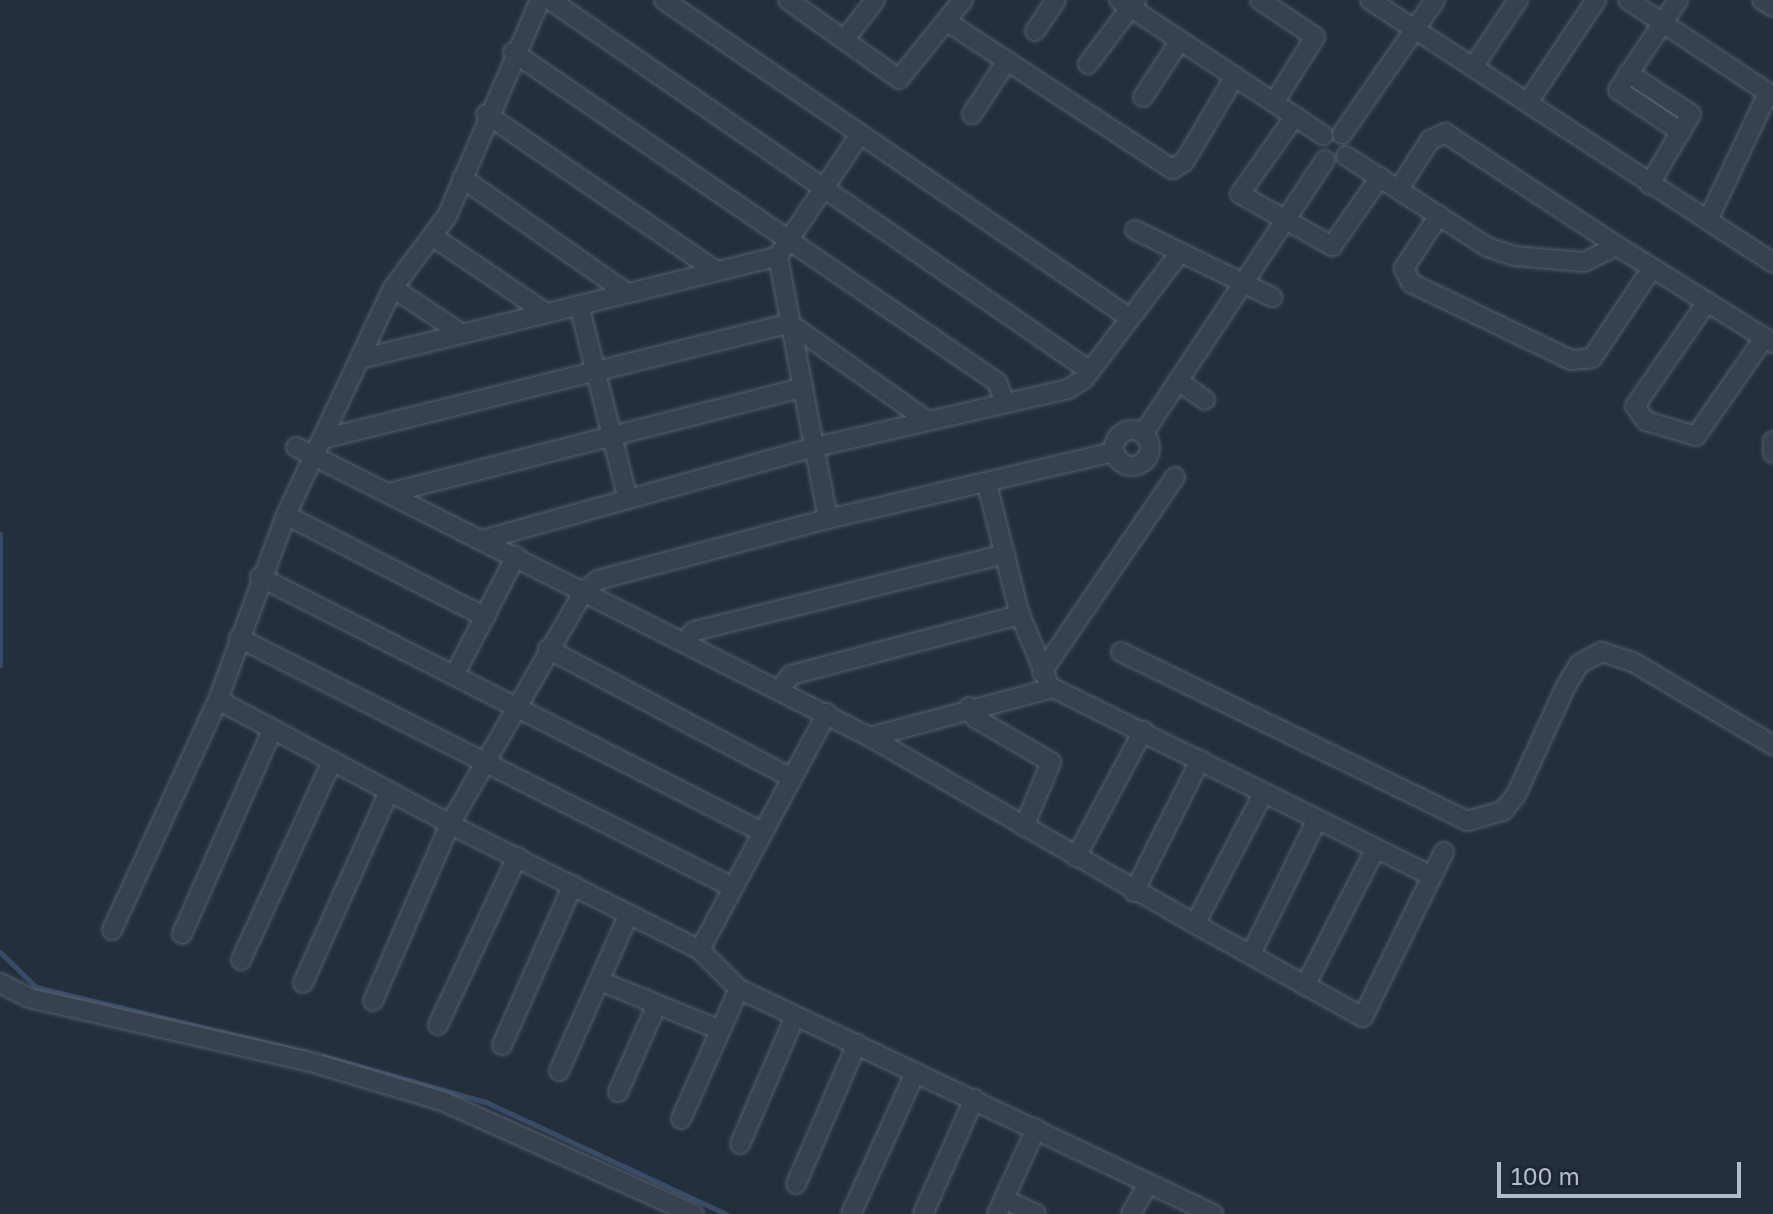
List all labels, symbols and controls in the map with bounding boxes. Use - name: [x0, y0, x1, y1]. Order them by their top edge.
- scale bar: [1501, 1146, 1745, 1196]
- text: 100 m: [1511, 1161, 1580, 1190]

